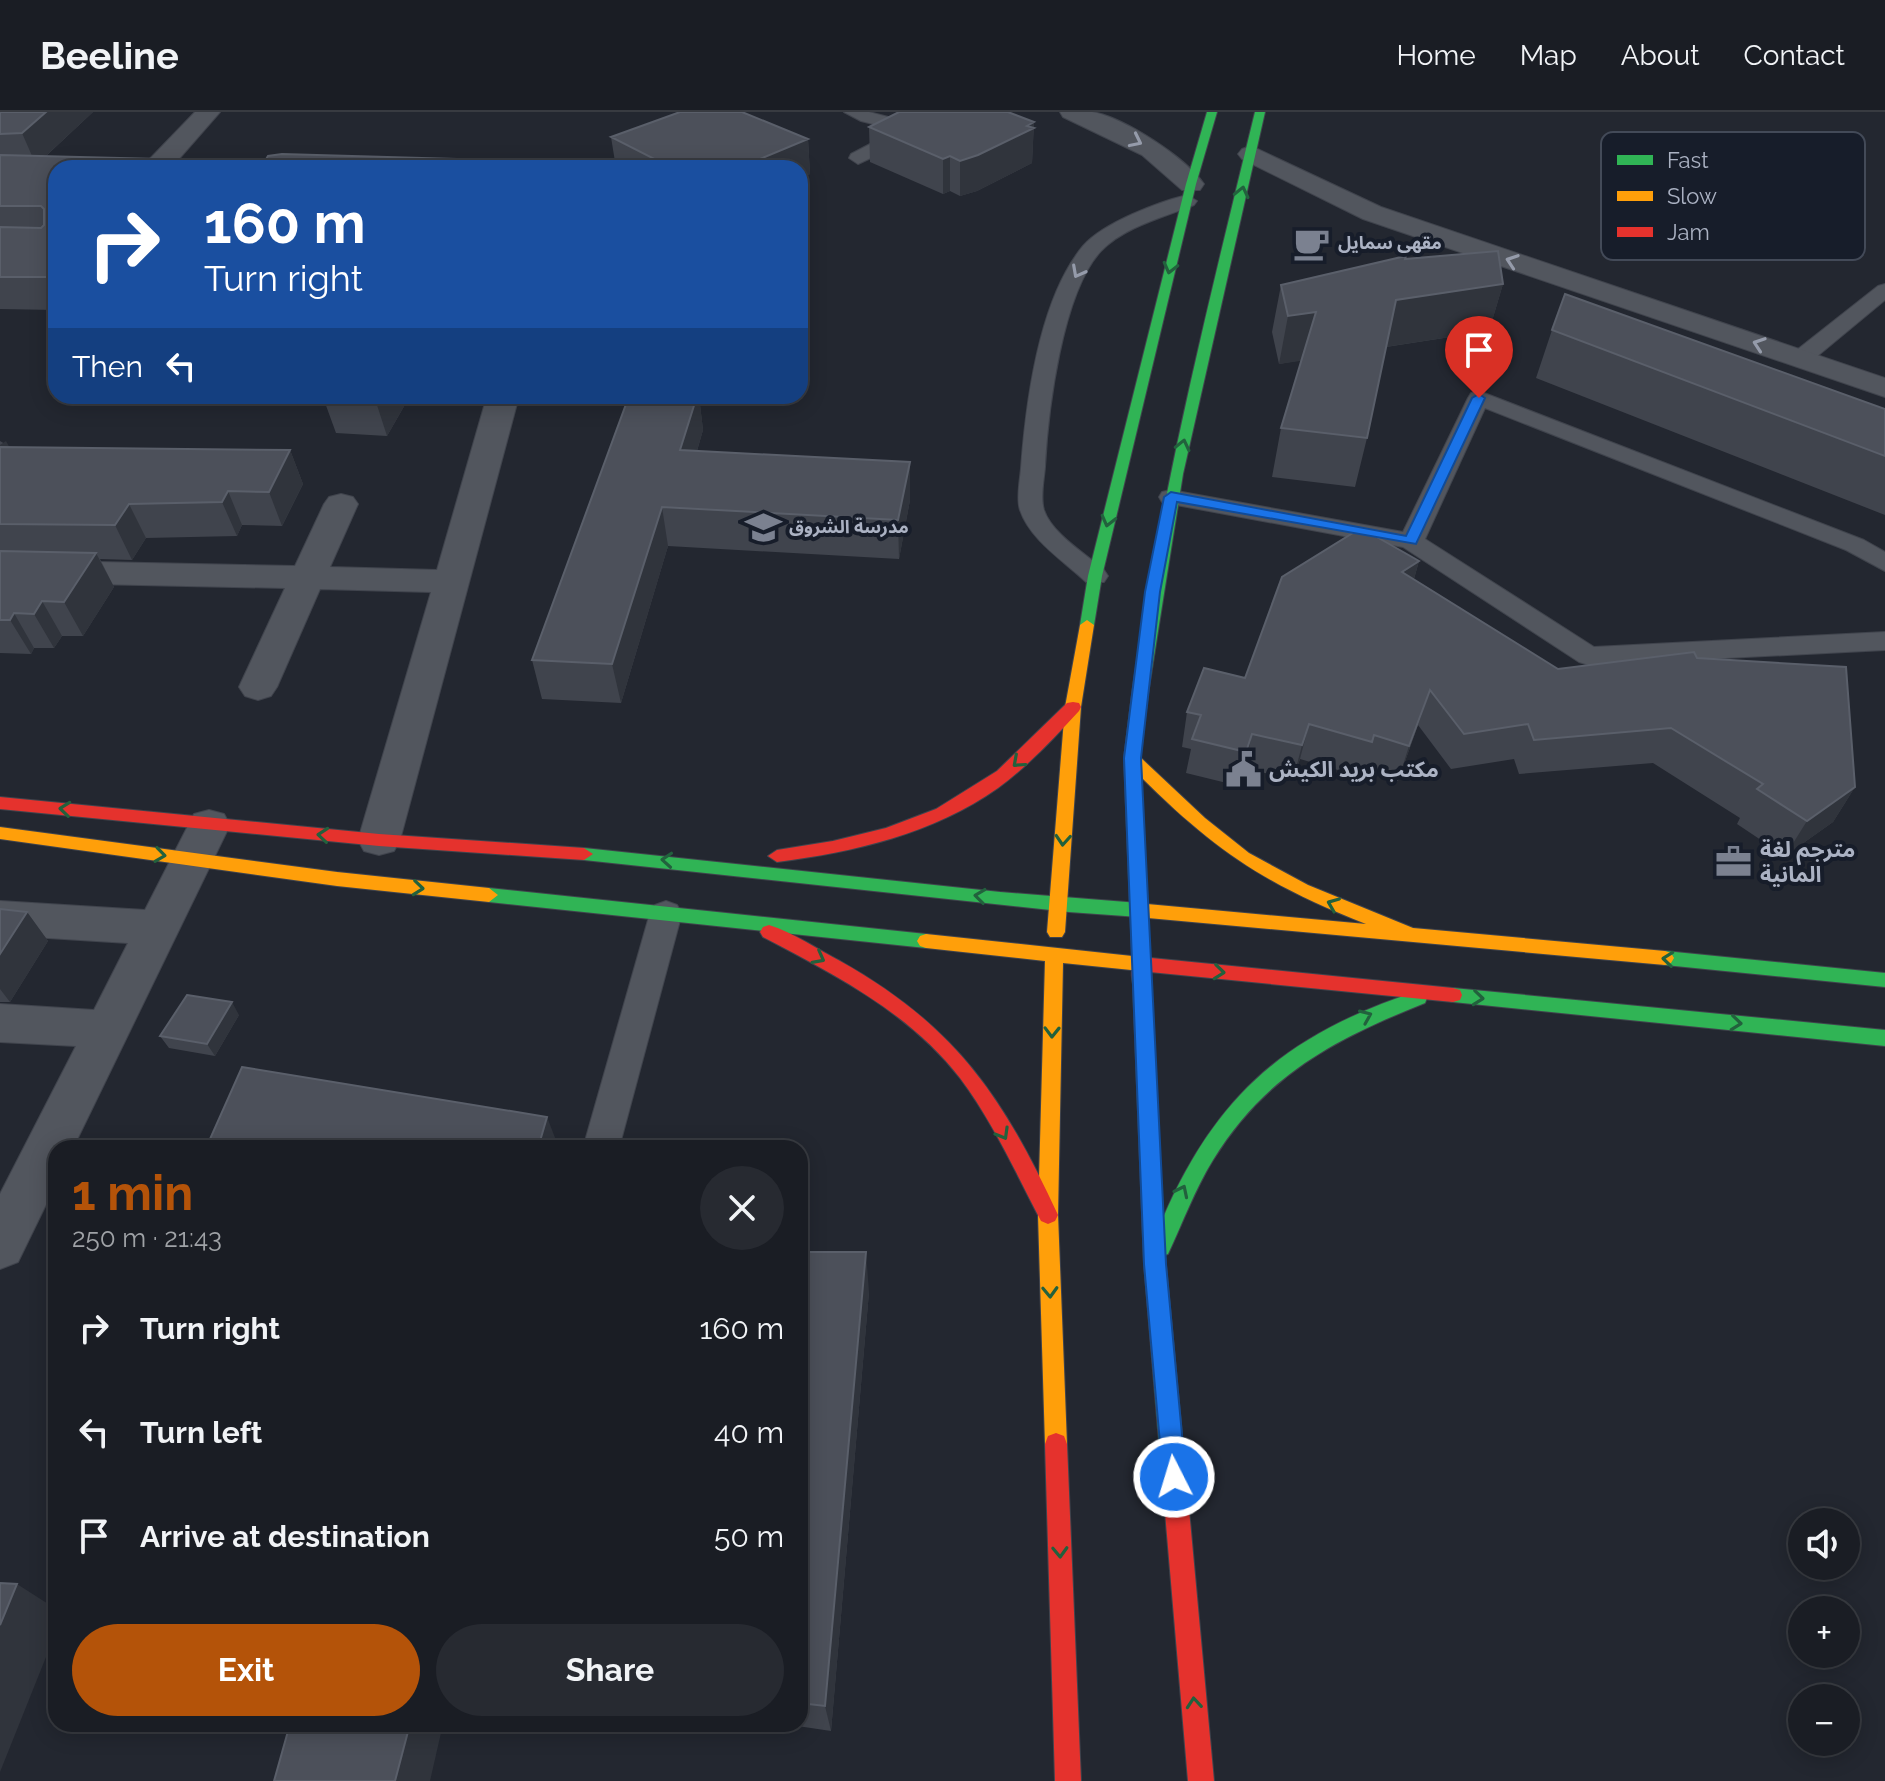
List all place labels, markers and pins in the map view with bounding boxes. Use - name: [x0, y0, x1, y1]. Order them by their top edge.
- cafe icon: مقهى سمايل: [1293, 224, 1331, 262]
- place label: مقهى سمايل: [1338, 232, 1442, 253]
- pin: [1445, 316, 1513, 398]
- school or university icon: مدرسة الشروق: [744, 508, 782, 546]
- place label: مدرسة الشروق: [789, 516, 909, 538]
- public building icon: مكتب بريد الكيش: [1224, 750, 1262, 788]
- place label: مكتب بريد الكيش: [1269, 756, 1439, 782]
- place label: مترجم لغة المانية: [1760, 836, 1855, 887]
- office icon: مترجم لغة المانية: [1715, 843, 1753, 881]

